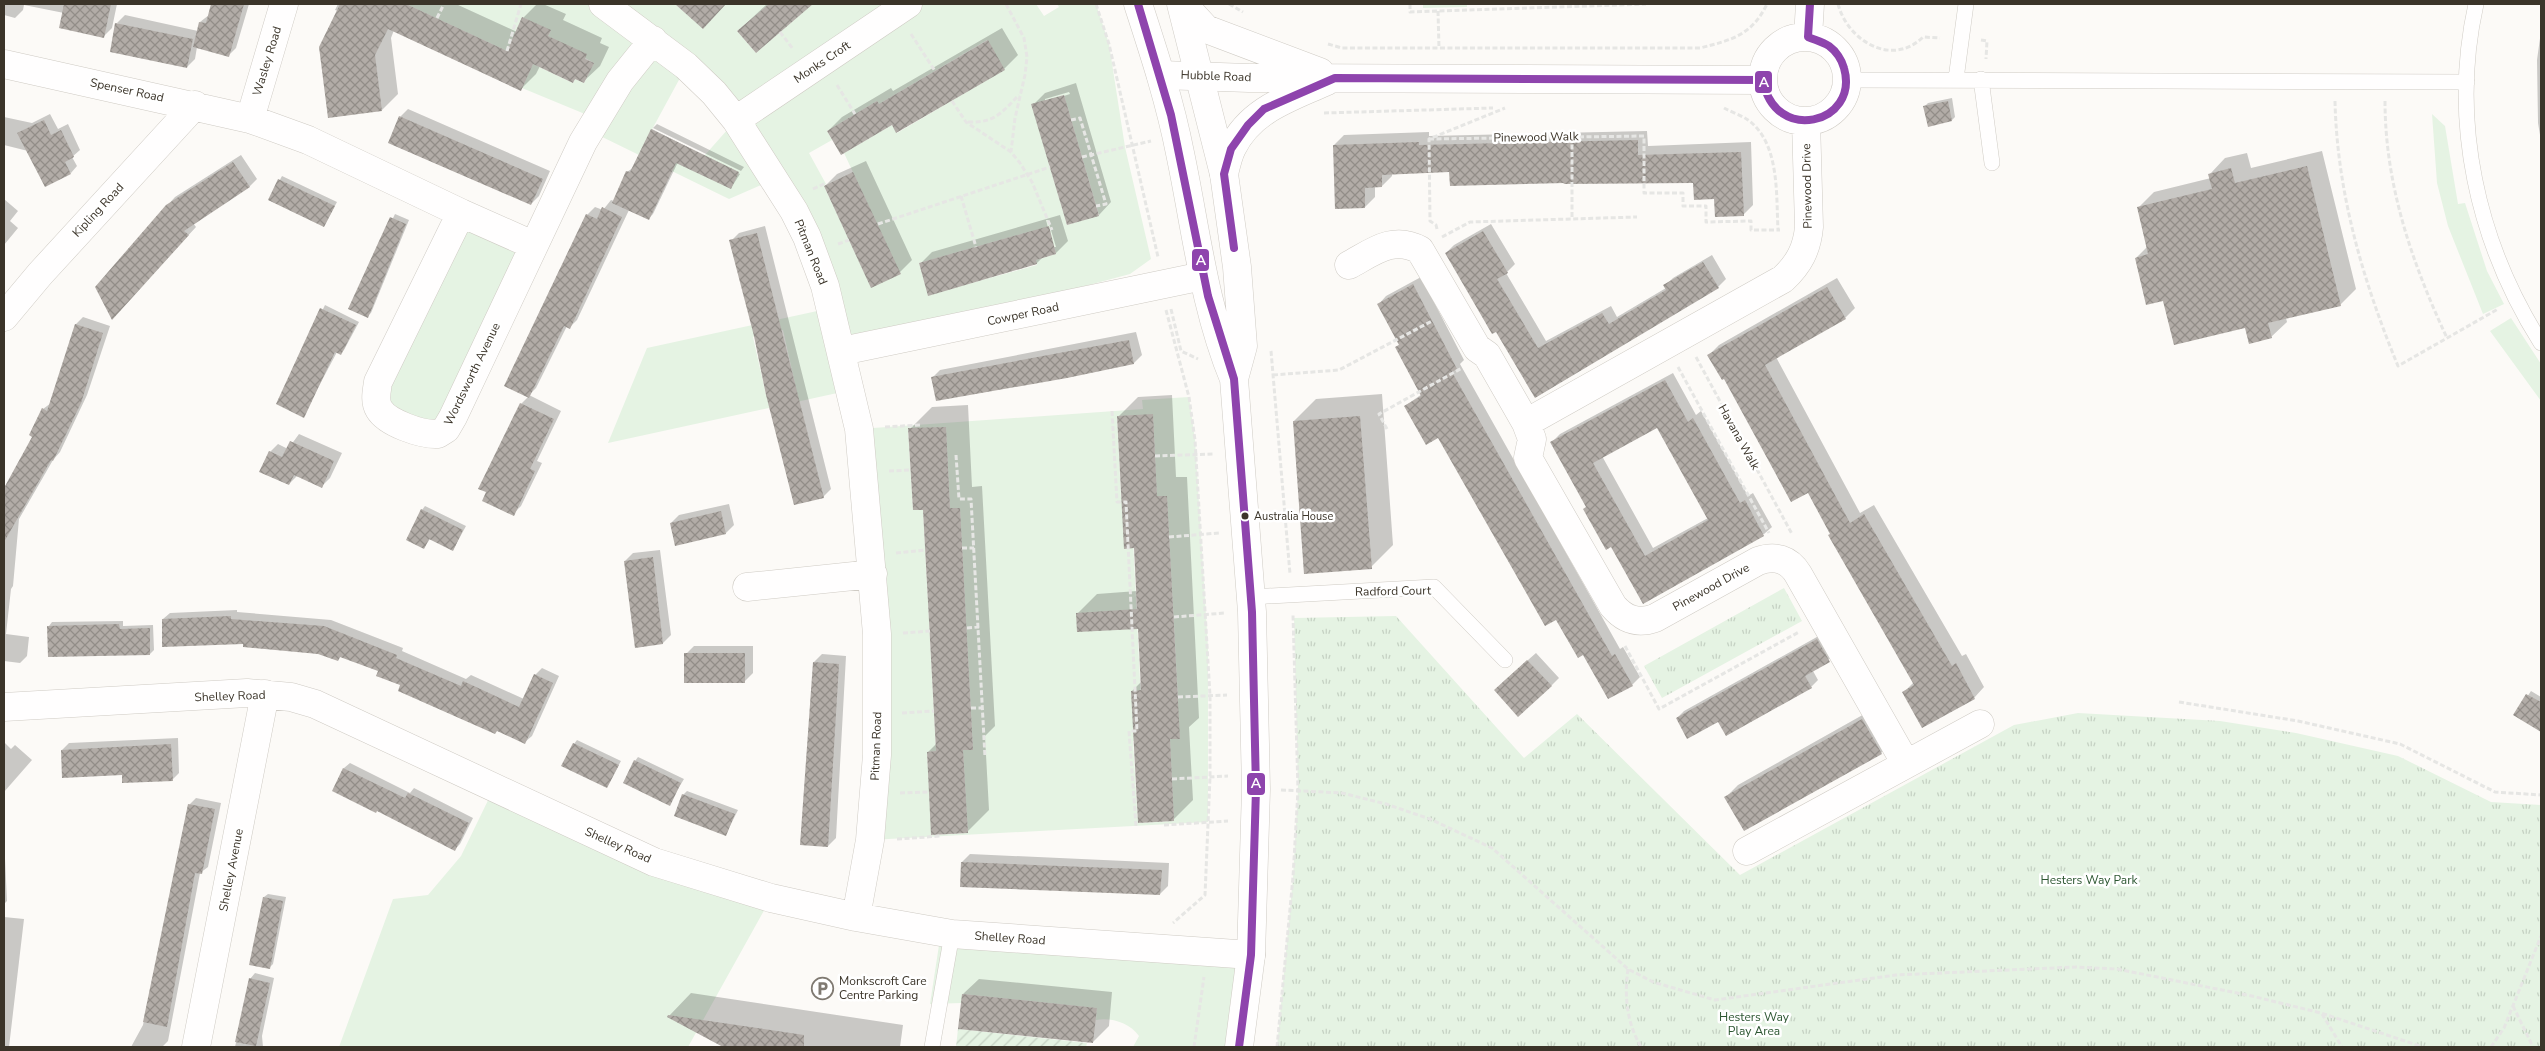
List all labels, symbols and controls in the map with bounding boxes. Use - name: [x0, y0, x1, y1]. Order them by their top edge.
- street label: Wasley Road: [249, 24, 285, 98]
- street label: Monks Croft: [790, 37, 854, 87]
- street label: Hubble Road: [1180, 67, 1252, 85]
- line badge: A: [1754, 70, 1773, 94]
- text: A: [1759, 73, 1770, 92]
- street label: Spenser Road: [89, 74, 165, 106]
- street label: Pinewood Walk: [1493, 128, 1580, 146]
- street label: Pinewood Drive: [1798, 143, 1816, 229]
- street label: Kipling Road: [69, 180, 127, 240]
- street label: Pitman Road: [791, 217, 831, 287]
- line badge: A: [1191, 248, 1210, 272]
- text: A: [1196, 251, 1207, 270]
- street label: Cowper Road: [986, 299, 1060, 329]
- street label: Wordsworth Avenue: [440, 320, 504, 428]
- street label: Havana Walk: [1714, 401, 1764, 473]
- place label: Australia House: [1254, 509, 1333, 524]
- marker: Australia House: [1240, 511, 1250, 521]
- street label: Pinewood Drive: [1670, 559, 1752, 615]
- street label: Radford Court: [1355, 582, 1432, 600]
- street label: Shelley Road: [194, 687, 266, 705]
- street label: Pitman Road: [867, 711, 885, 781]
- line badge: A: [1246, 772, 1266, 796]
- text: A: [1251, 774, 1262, 793]
- street label: Shelley Road: [582, 823, 654, 867]
- street label: Shelley Avenue: [215, 827, 247, 913]
- park label: Hesters Way Park: [2041, 872, 2138, 888]
- street label: Shelley Road: [974, 928, 1046, 948]
- place label: Monkscroft Care Centre Parking: [839, 973, 927, 1003]
- parking icon: Monkscroft Care Centre Parking: [811, 976, 835, 1000]
- park label: Hesters Way Play Area: [1719, 1009, 1790, 1039]

